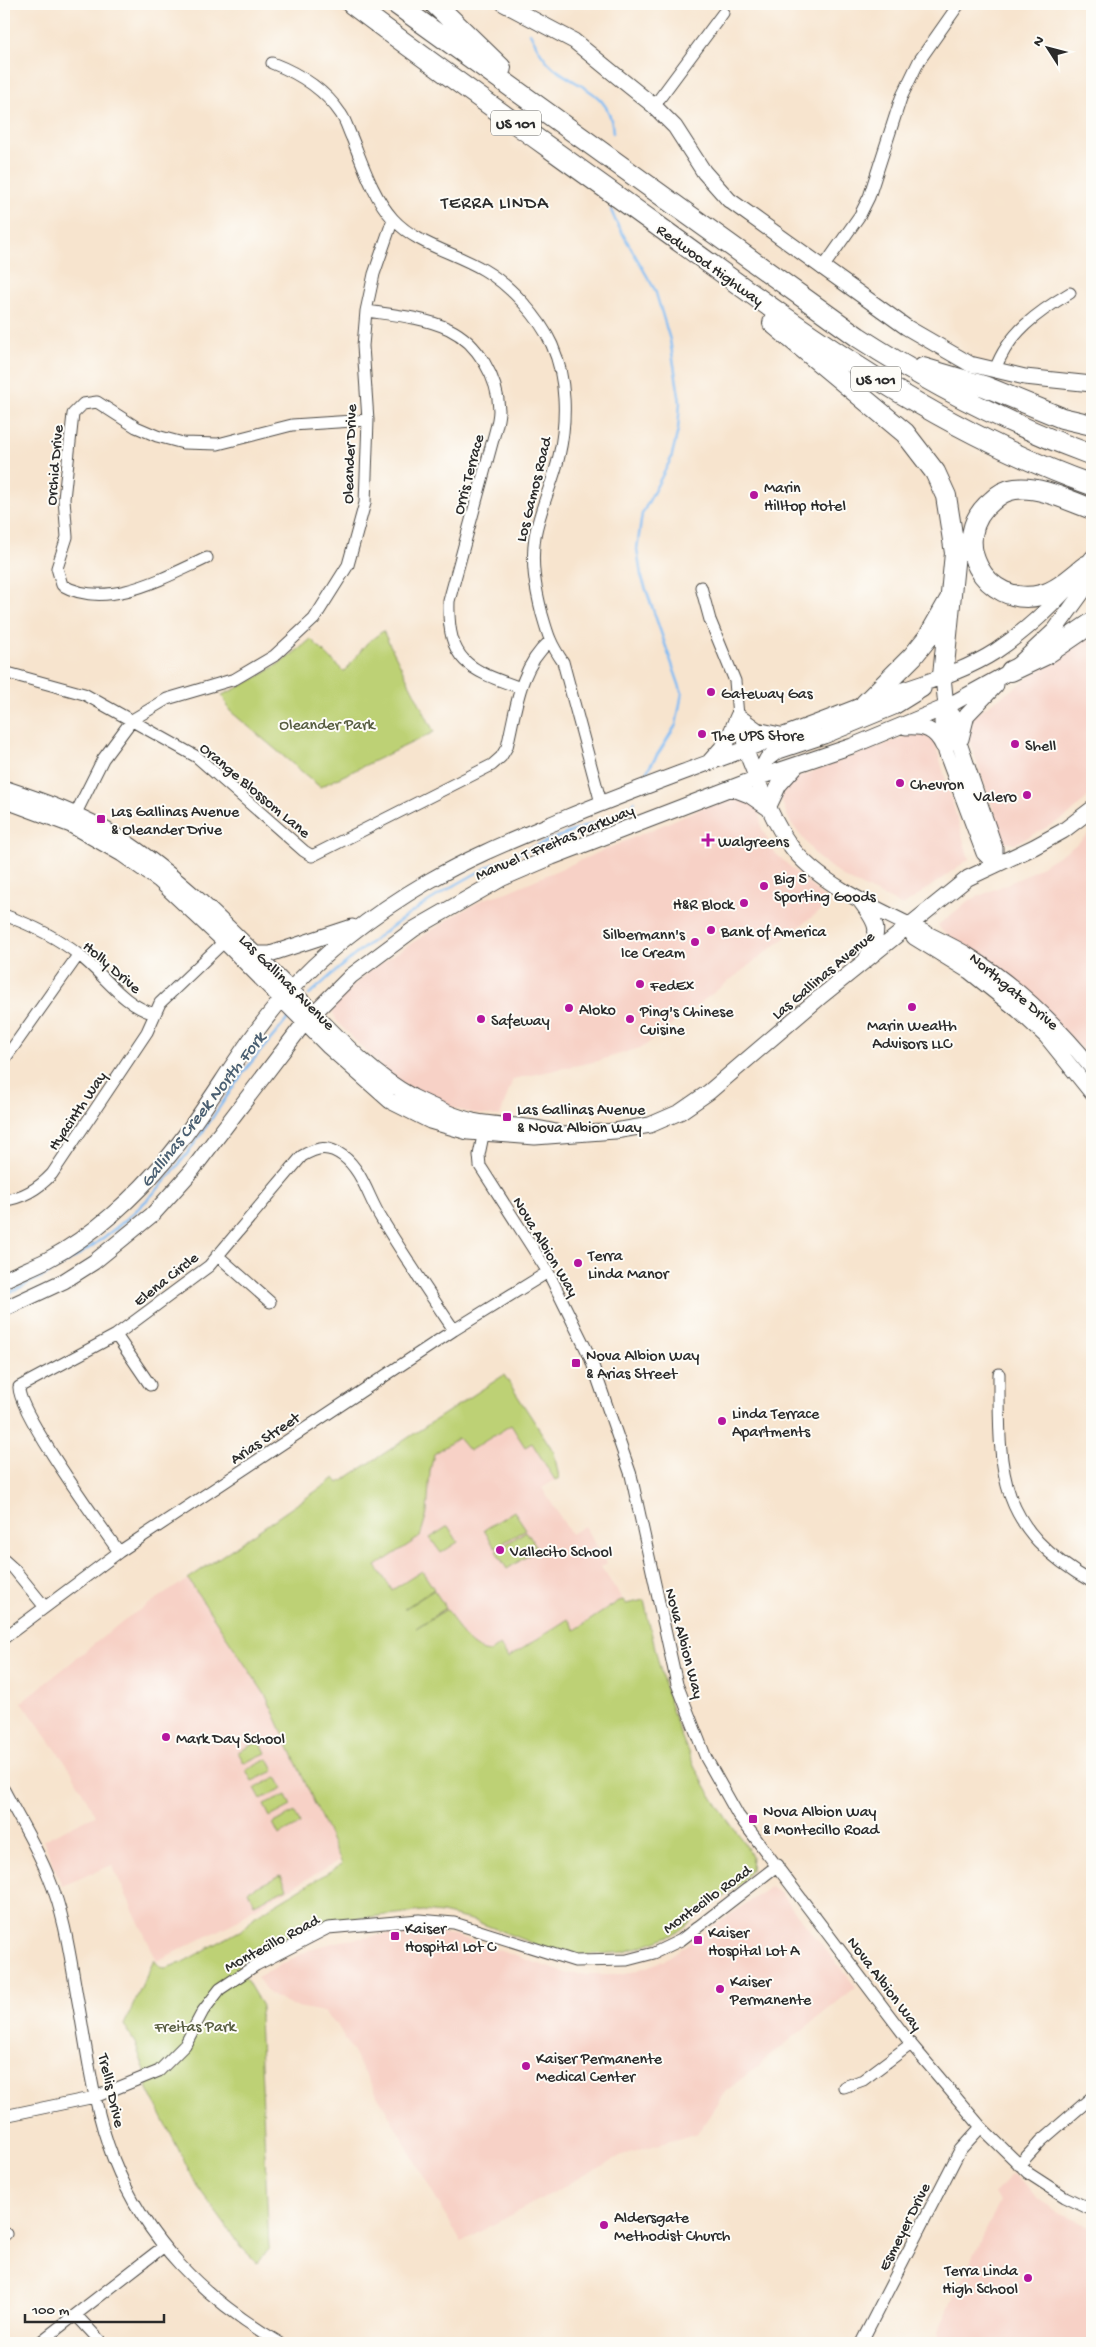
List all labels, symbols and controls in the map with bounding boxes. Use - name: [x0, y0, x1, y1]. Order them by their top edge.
- north arrow: [1024, 22, 1074, 72]
- text: N: [1030, 33, 1049, 51]
- road number: US 101: [491, 110, 541, 136]
- district label: TERRA LINDA: [440, 194, 549, 215]
- street label: Redwood Highway: [652, 222, 766, 312]
- road number: US 101: [851, 366, 901, 392]
- street label: Oleander Drive: [340, 403, 363, 504]
- street label: Orchid Drive: [43, 423, 70, 506]
- street label: Orris Terrace: [451, 432, 490, 517]
- street label: Los Gamos Road: [513, 434, 558, 544]
- place label: Marin Hilltop Hotel: [764, 480, 846, 517]
- marker: Marin Hilltop Hotel: [748, 489, 760, 501]
- marker: Gateway Gas: [705, 686, 717, 698]
- place label: Gateway Gas: [721, 686, 814, 705]
- park label: Oleander Park: [279, 717, 377, 736]
- marker: The UPS Store: [696, 728, 708, 740]
- place label: The UPS Store: [711, 728, 805, 747]
- marker: Shell: [1009, 738, 1021, 750]
- place label: Shell: [1025, 738, 1056, 757]
- street label: Orange Blossom Lane: [194, 740, 314, 844]
- marker: Chevron: [894, 777, 906, 789]
- place label: Chevron: [910, 777, 965, 796]
- place label: Valero: [972, 789, 1017, 808]
- marker: Valero: [1021, 789, 1033, 801]
- street label: Manuel T Freitas Parkway: [473, 802, 638, 886]
- place label: Las Gallinas Avenue & Oleander Drive: [111, 804, 240, 841]
- marker: Las Gallinas Avenue & Oleander Drive: [95, 813, 107, 825]
- marker: Walgreens: [702, 834, 714, 846]
- place label: Walgreens: [718, 834, 790, 853]
- place label: Big 5 Sporting Goods: [773, 871, 877, 908]
- marker: Big 5 Sporting Goods: [758, 880, 770, 892]
- place label: H&R Block: [673, 897, 736, 916]
- marker: H&R Block: [738, 897, 750, 909]
- marker: Bank of America: [705, 924, 717, 936]
- place label: Bank of America: [720, 924, 827, 943]
- place label: Silbermann's Ice Cream: [603, 927, 686, 964]
- street label: Las Gallinas Avenue: [769, 928, 880, 1025]
- street label: Las Gallinas Avenue: [233, 931, 338, 1036]
- marker: Silbermann's Ice Cream: [689, 936, 701, 948]
- street label: Holly Drive: [78, 938, 144, 1000]
- street label: Northgate Drive: [964, 950, 1062, 1036]
- marker: FedEx: [634, 978, 646, 990]
- place label: FedEx: [649, 978, 695, 997]
- marker: Marin Wealth Advisors LLC: [906, 1001, 918, 1013]
- marker: Aloko: [563, 1002, 575, 1014]
- place label: Aloko: [579, 1002, 616, 1021]
- place label: Ping's Chinese Cuisine: [639, 1004, 734, 1041]
- marker: Safeway: [475, 1013, 487, 1025]
- place label: Safeway: [491, 1013, 550, 1032]
- marker: Ping's Chinese Cuisine: [624, 1013, 636, 1025]
- place label: Marin Wealth Advisors LLC: [867, 1018, 957, 1055]
- water label: Gallinas Creek North Fork: [137, 1027, 272, 1192]
- street label: Hyacinth Way: [45, 1069, 112, 1155]
- place label: Las Gallinas Avenue & Nova Albion Way: [517, 1102, 646, 1139]
- marker: Las Gallinas Avenue & Nova Albion Way: [501, 1111, 513, 1123]
- street label: Nova Albion Way: [507, 1194, 581, 1301]
- place label: Terra Linda Manor: [587, 1248, 670, 1285]
- street label: Elena Circle: [131, 1249, 204, 1312]
- marker: Terra Linda Manor: [572, 1257, 584, 1269]
- place label: Nova Albion Way & Arias Street: [586, 1348, 700, 1385]
- marker: Nova Albion Way & Arias Street: [570, 1357, 582, 1369]
- place label: Linda Terrace Apartments: [732, 1406, 820, 1443]
- street label: Arias Street: [228, 1409, 306, 1470]
- marker: Linda Terrace Apartments: [716, 1415, 728, 1427]
- marker: Vallecito School: [494, 1544, 506, 1556]
- place label: Vallecito School: [509, 1544, 612, 1563]
- street label: Nova Albion Way: [659, 1587, 707, 1701]
- marker: Mark Day School: [160, 1731, 172, 1743]
- place label: Mark Day School: [176, 1731, 285, 1750]
- place label: Nova Albion Way & Montecillo Road: [763, 1804, 881, 1841]
- marker: Nova Albion Way & Montecillo Road: [747, 1813, 759, 1825]
- street label: Montecillo Road: [660, 1861, 757, 1939]
- street label: Montecillo Road: [222, 1911, 325, 1978]
- place label: Kaiser Hospital Lot C: [405, 1921, 497, 1958]
- place label: Kaiser Hospital Lot A: [708, 1925, 801, 1962]
- marker: Kaiser Hospital Lot C: [389, 1930, 401, 1942]
- marker: Kaiser Hospital Lot A: [692, 1934, 704, 1946]
- street label: Nova Albion Way: [841, 1934, 925, 2036]
- place label: Kaiser Permanente: [729, 1974, 812, 2011]
- marker: Kaiser Permanente: [714, 1983, 726, 1995]
- park label: Freitas Park: [153, 2019, 237, 2038]
- street label: Trellis Drive: [92, 2051, 127, 2130]
- place label: Kaiser Permanente Medical Center: [536, 2051, 663, 2088]
- marker: Kaiser Permanente Medical Center: [520, 2060, 532, 2072]
- street label: Esmeyer Drive: [876, 2180, 937, 2275]
- place label: Aldersgate Methodist Church: [614, 2210, 731, 2247]
- marker: Aldersgate Methodist Church: [598, 2219, 610, 2231]
- place label: Terra Linda High School: [942, 2263, 1019, 2300]
- marker: Terra Linda High School: [1022, 2272, 1034, 2284]
- scale bar: [25, 2292, 164, 2324]
- text: 100 m: [31, 2302, 70, 2320]

